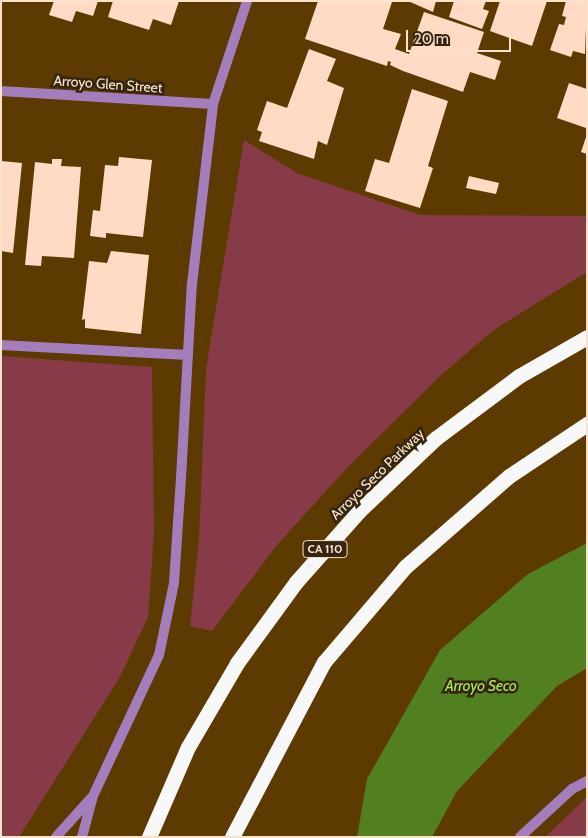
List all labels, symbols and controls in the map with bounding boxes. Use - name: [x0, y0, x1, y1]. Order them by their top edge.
- scale bar: [408, 20, 513, 52]
- text: 20 m: [414, 30, 449, 48]
- street label: Arroyo Glen Street: [53, 72, 163, 96]
- street label: Arroyo Seco Parkway: [327, 425, 427, 523]
- road number: CA 110: [302, 540, 348, 558]
- water label: Arroyo Seco: [445, 678, 517, 696]

